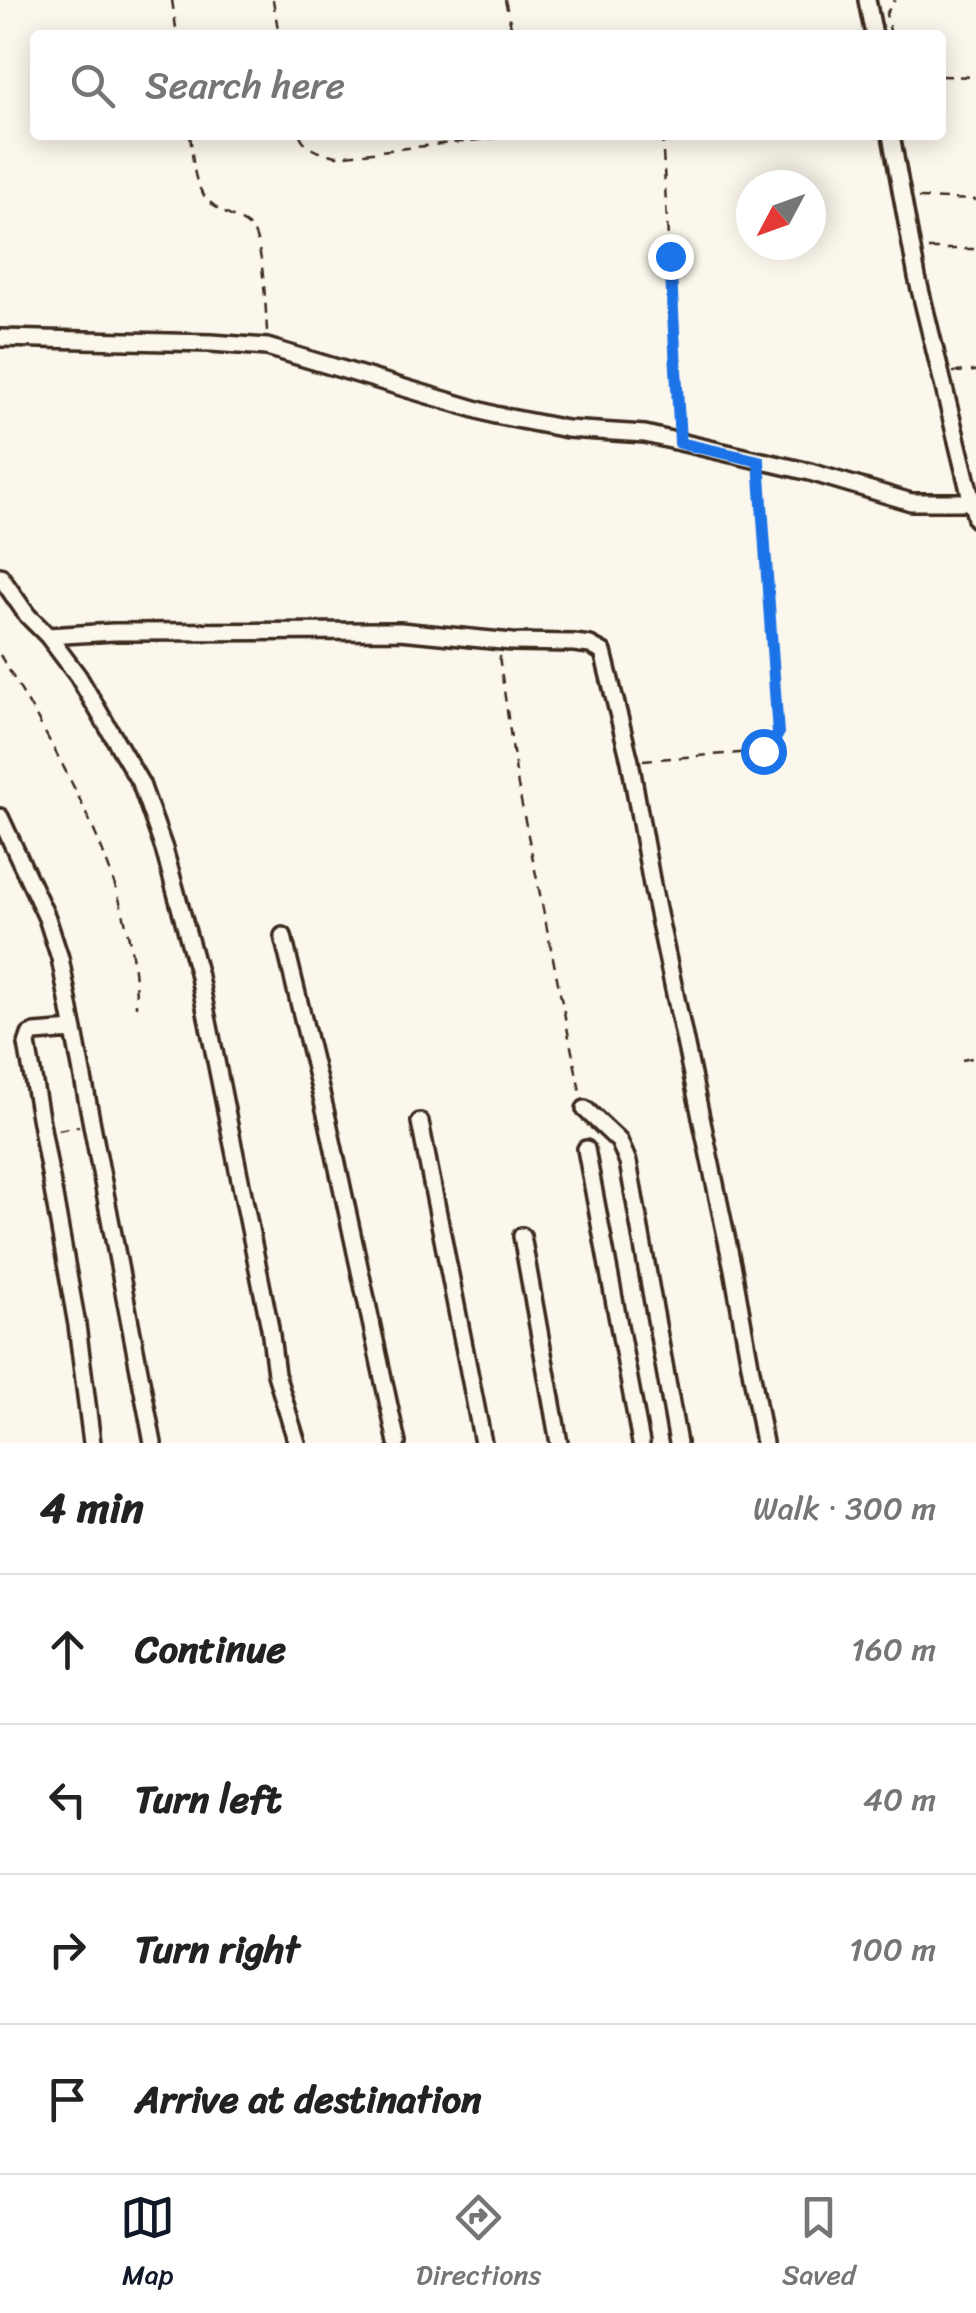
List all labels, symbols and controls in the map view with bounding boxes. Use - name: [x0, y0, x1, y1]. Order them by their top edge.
- search box: [30, 30, 946, 140]
- text: Search here: [145, 52, 345, 119]
- icon: search: [65, 58, 120, 113]
- north arrow: [736, 170, 826, 260]
- route end: [648, 234, 694, 280]
- route start: [741, 729, 787, 775]
- text: 4 min: [40, 1471, 144, 1545]
- text: Walk · 300 m: [753, 1480, 936, 1537]
- text: Continue: [135, 1616, 286, 1683]
- text: 160 m: [851, 1621, 936, 1678]
- icon: ahead: [40, 1622, 95, 1677]
- text: Turn left: [135, 1766, 281, 1833]
- text: 40 m: [863, 1771, 936, 1828]
- icon: left: [40, 1772, 95, 1827]
- text: Turn right: [135, 1916, 300, 1983]
- text: 100 m: [849, 1921, 936, 1978]
- icon: right: [40, 1922, 95, 1977]
- text: Arrive at destination: [135, 2066, 482, 2133]
- icon: arrive: [40, 2072, 95, 2127]
- tab: Map: [120, 2190, 175, 2299]
- tab: Directions: [416, 2190, 541, 2299]
- tab: Saved: [782, 2190, 856, 2299]

